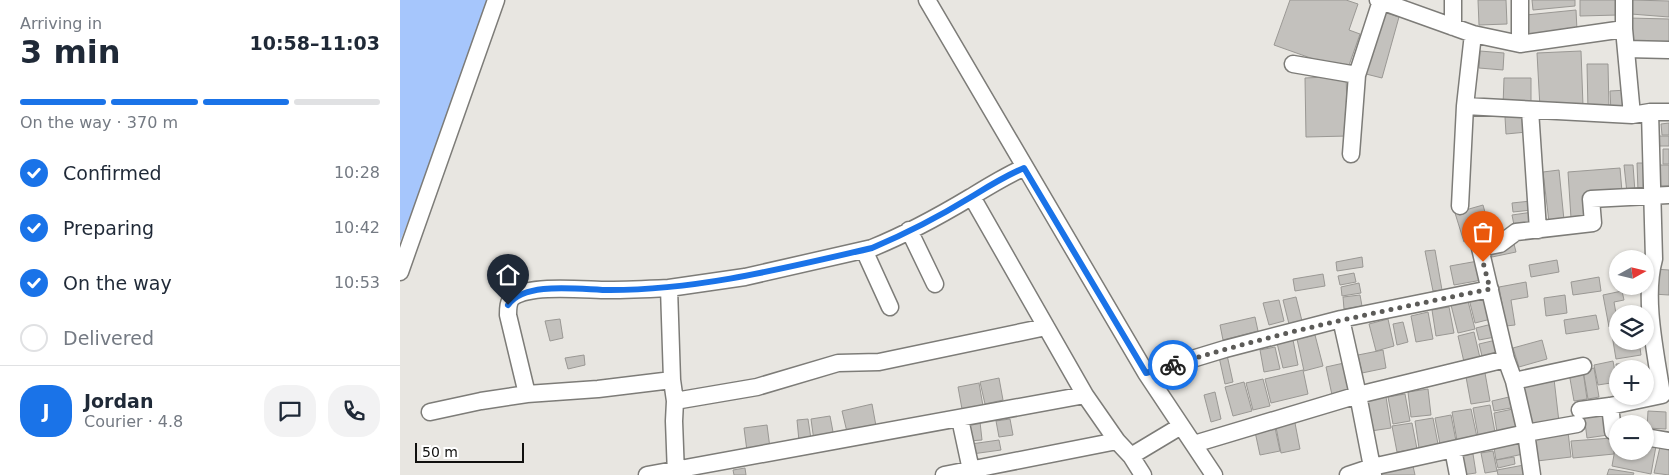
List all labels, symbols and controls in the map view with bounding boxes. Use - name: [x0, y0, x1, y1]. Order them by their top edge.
- text: Arriving in: [20, 14, 102, 33]
- text: 10:58–11:03: [250, 32, 380, 54]
- text: 3 min: [20, 33, 121, 71]
- text: On the way · 370 m: [20, 113, 178, 132]
- icon: check: [20, 159, 48, 187]
- text: Confirmed: [63, 162, 162, 184]
- text: 10:28: [334, 163, 380, 182]
- pin: [1462, 211, 1504, 262]
- icon: check: [20, 214, 48, 242]
- text: Preparing: [63, 217, 154, 239]
- text: 10:42: [334, 218, 380, 237]
- icon: bag: [1469, 218, 1497, 246]
- north arrow: [1609, 250, 1654, 295]
- map controls: [1609, 250, 1654, 460]
- pin: [487, 254, 529, 305]
- icon: home: [494, 261, 522, 289]
- icon: check: [20, 269, 48, 297]
- text: On the way: [63, 272, 172, 294]
- text: 10:53: [334, 273, 380, 292]
- button: layers: [1609, 305, 1654, 350]
- text: Delivered: [63, 327, 154, 349]
- courier: [1148, 340, 1198, 390]
- icon: bike: [1159, 351, 1187, 379]
- button: +: [1609, 360, 1654, 405]
- button: chat: [264, 385, 316, 437]
- button: phone: [328, 385, 380, 437]
- text: Jordan: [84, 390, 153, 412]
- text: J: [42, 400, 50, 422]
- text: Courier · 4.8: [84, 412, 183, 431]
- button: −: [1609, 415, 1654, 460]
- scale bar: [415, 440, 524, 463]
- text: 50 m: [422, 444, 458, 460]

